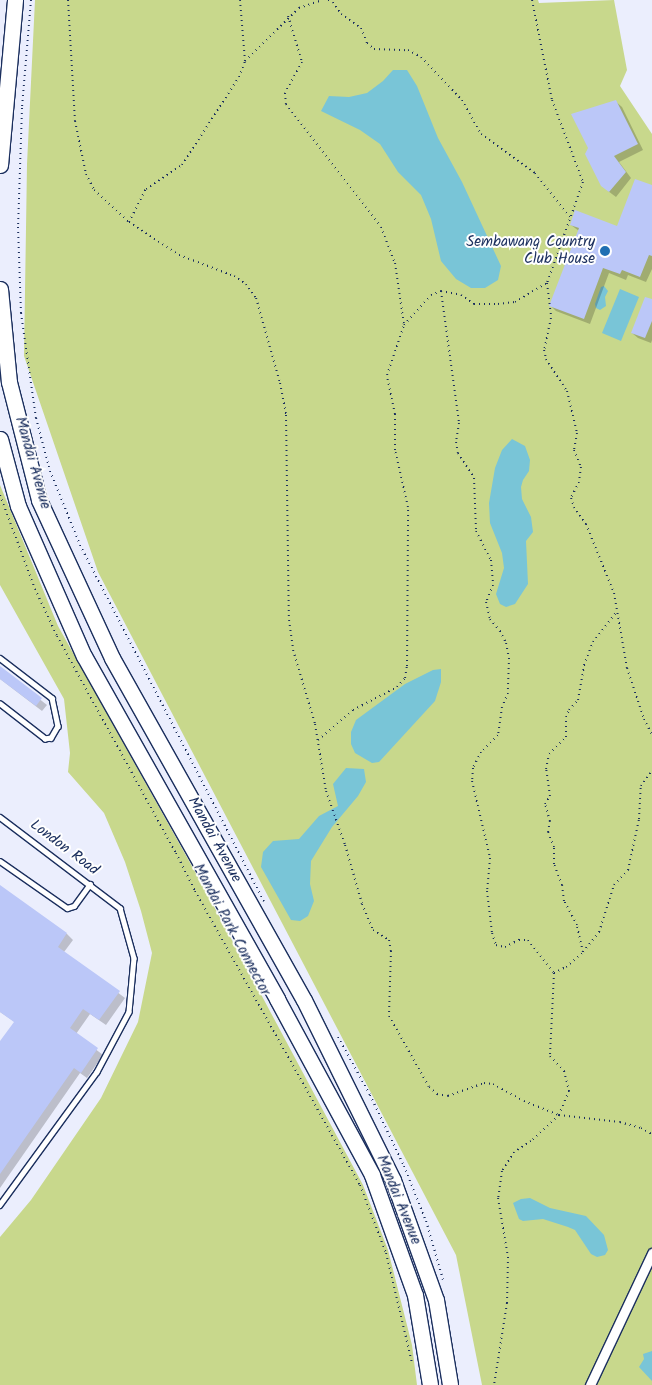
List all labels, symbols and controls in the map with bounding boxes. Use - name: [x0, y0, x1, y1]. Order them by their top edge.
- place label: Sembawang Country Club House: [466, 233, 595, 268]
- marker: Sembawang Country Club House: [599, 245, 611, 257]
- street label: Mandai Avenue: [10, 415, 54, 511]
- street label: Mandai Avenue: [183, 794, 245, 886]
- street label: London Road: [26, 816, 102, 880]
- street label: Mandai Park Connector: [189, 861, 273, 999]
- street label: Mandai Avenue: [372, 1153, 424, 1247]

